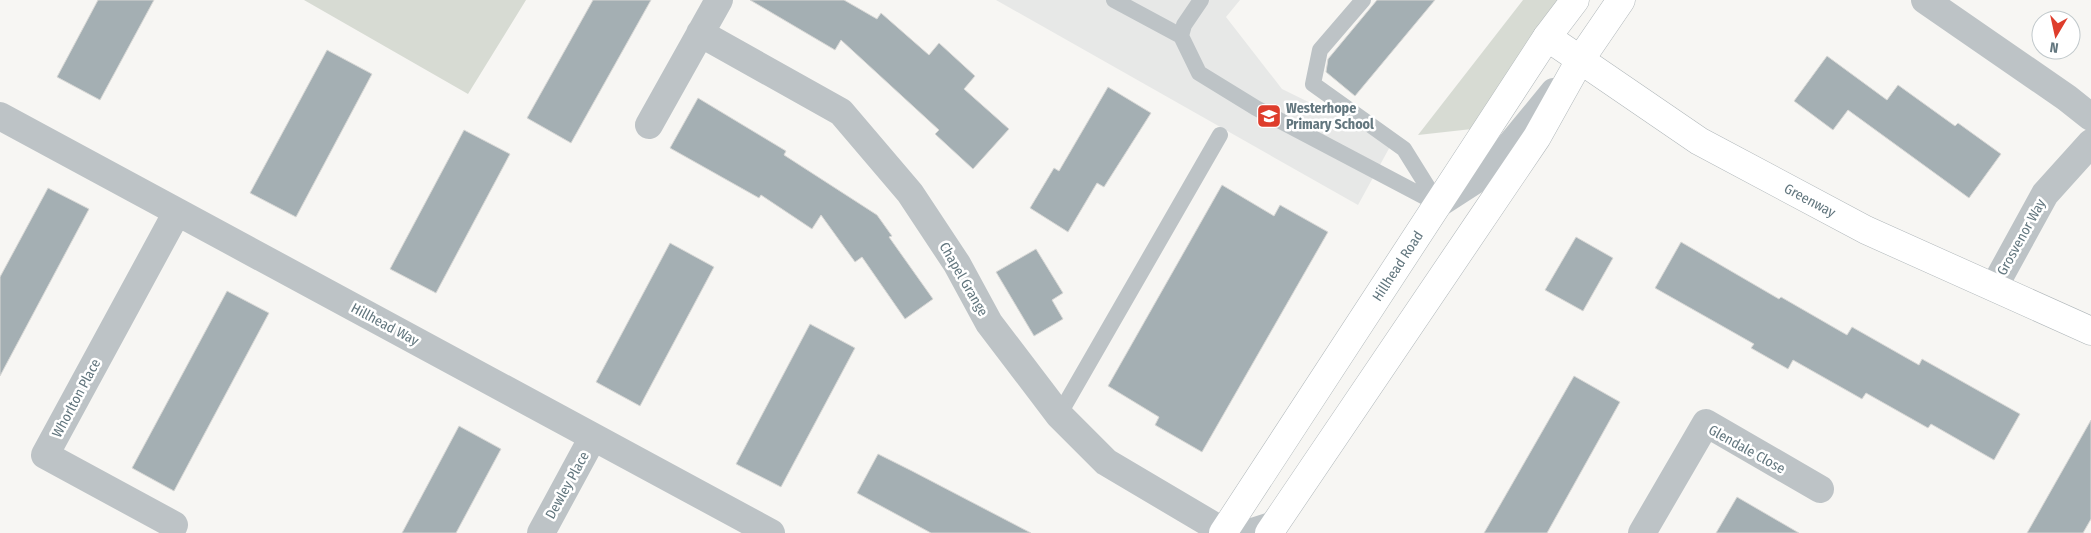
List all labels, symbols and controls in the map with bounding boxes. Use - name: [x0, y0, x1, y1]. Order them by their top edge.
- north arrow: [2031, 10, 2081, 60]
- text: N: [2049, 38, 2060, 56]
- place label: Westerhope Primary School: [1286, 100, 1374, 133]
- school or university icon: Westerhope Primary School: [1256, 103, 1282, 129]
- street label: Greenway: [1781, 180, 1839, 222]
- street label: Grosvenor Way: [1993, 195, 2050, 278]
- street label: Hillhead Road: [1369, 228, 1427, 304]
- street label: Chapel Grange: [936, 239, 992, 319]
- street label: Hillhead Way: [348, 300, 422, 350]
- street label: Whorlton Place: [49, 356, 104, 440]
- street label: Glendale Close: [1706, 421, 1788, 477]
- street label: Dewley Place: [542, 448, 593, 522]

